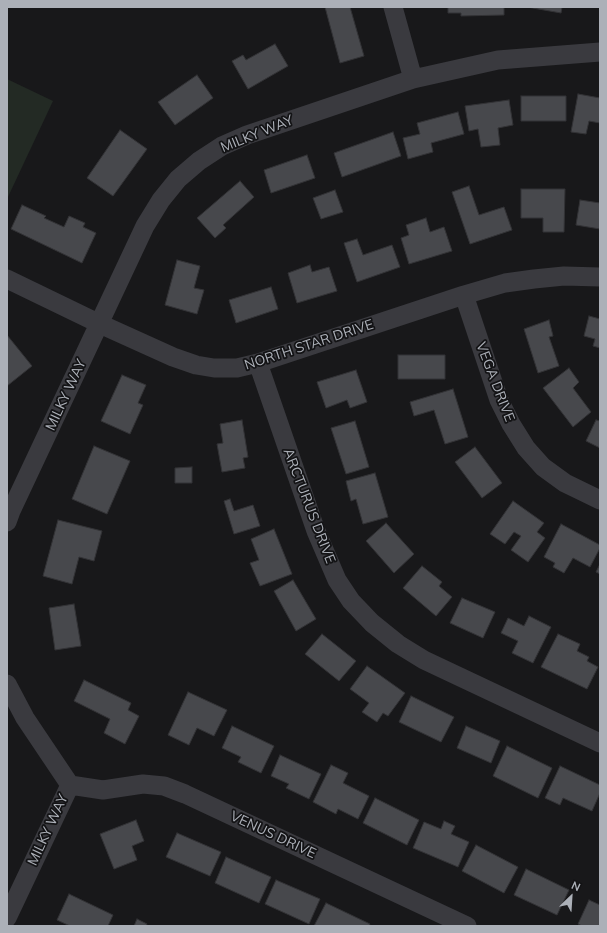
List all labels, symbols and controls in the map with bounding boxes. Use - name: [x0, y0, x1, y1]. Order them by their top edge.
- street label: MILKY WAY: [218, 112, 296, 156]
- street label: NORTH STAR DRIVE: [242, 316, 376, 374]
- street label: VEGA DRIVE: [472, 340, 518, 424]
- street label: MILKY WAY: [42, 357, 90, 433]
- street label: ARCTURUS DRIVE: [279, 446, 339, 566]
- street label: MILKY WAY: [24, 792, 72, 868]
- street label: VENUS DRIVE: [227, 808, 319, 862]
- north arrow: [551, 877, 591, 917]
- text: N: [569, 878, 583, 894]

